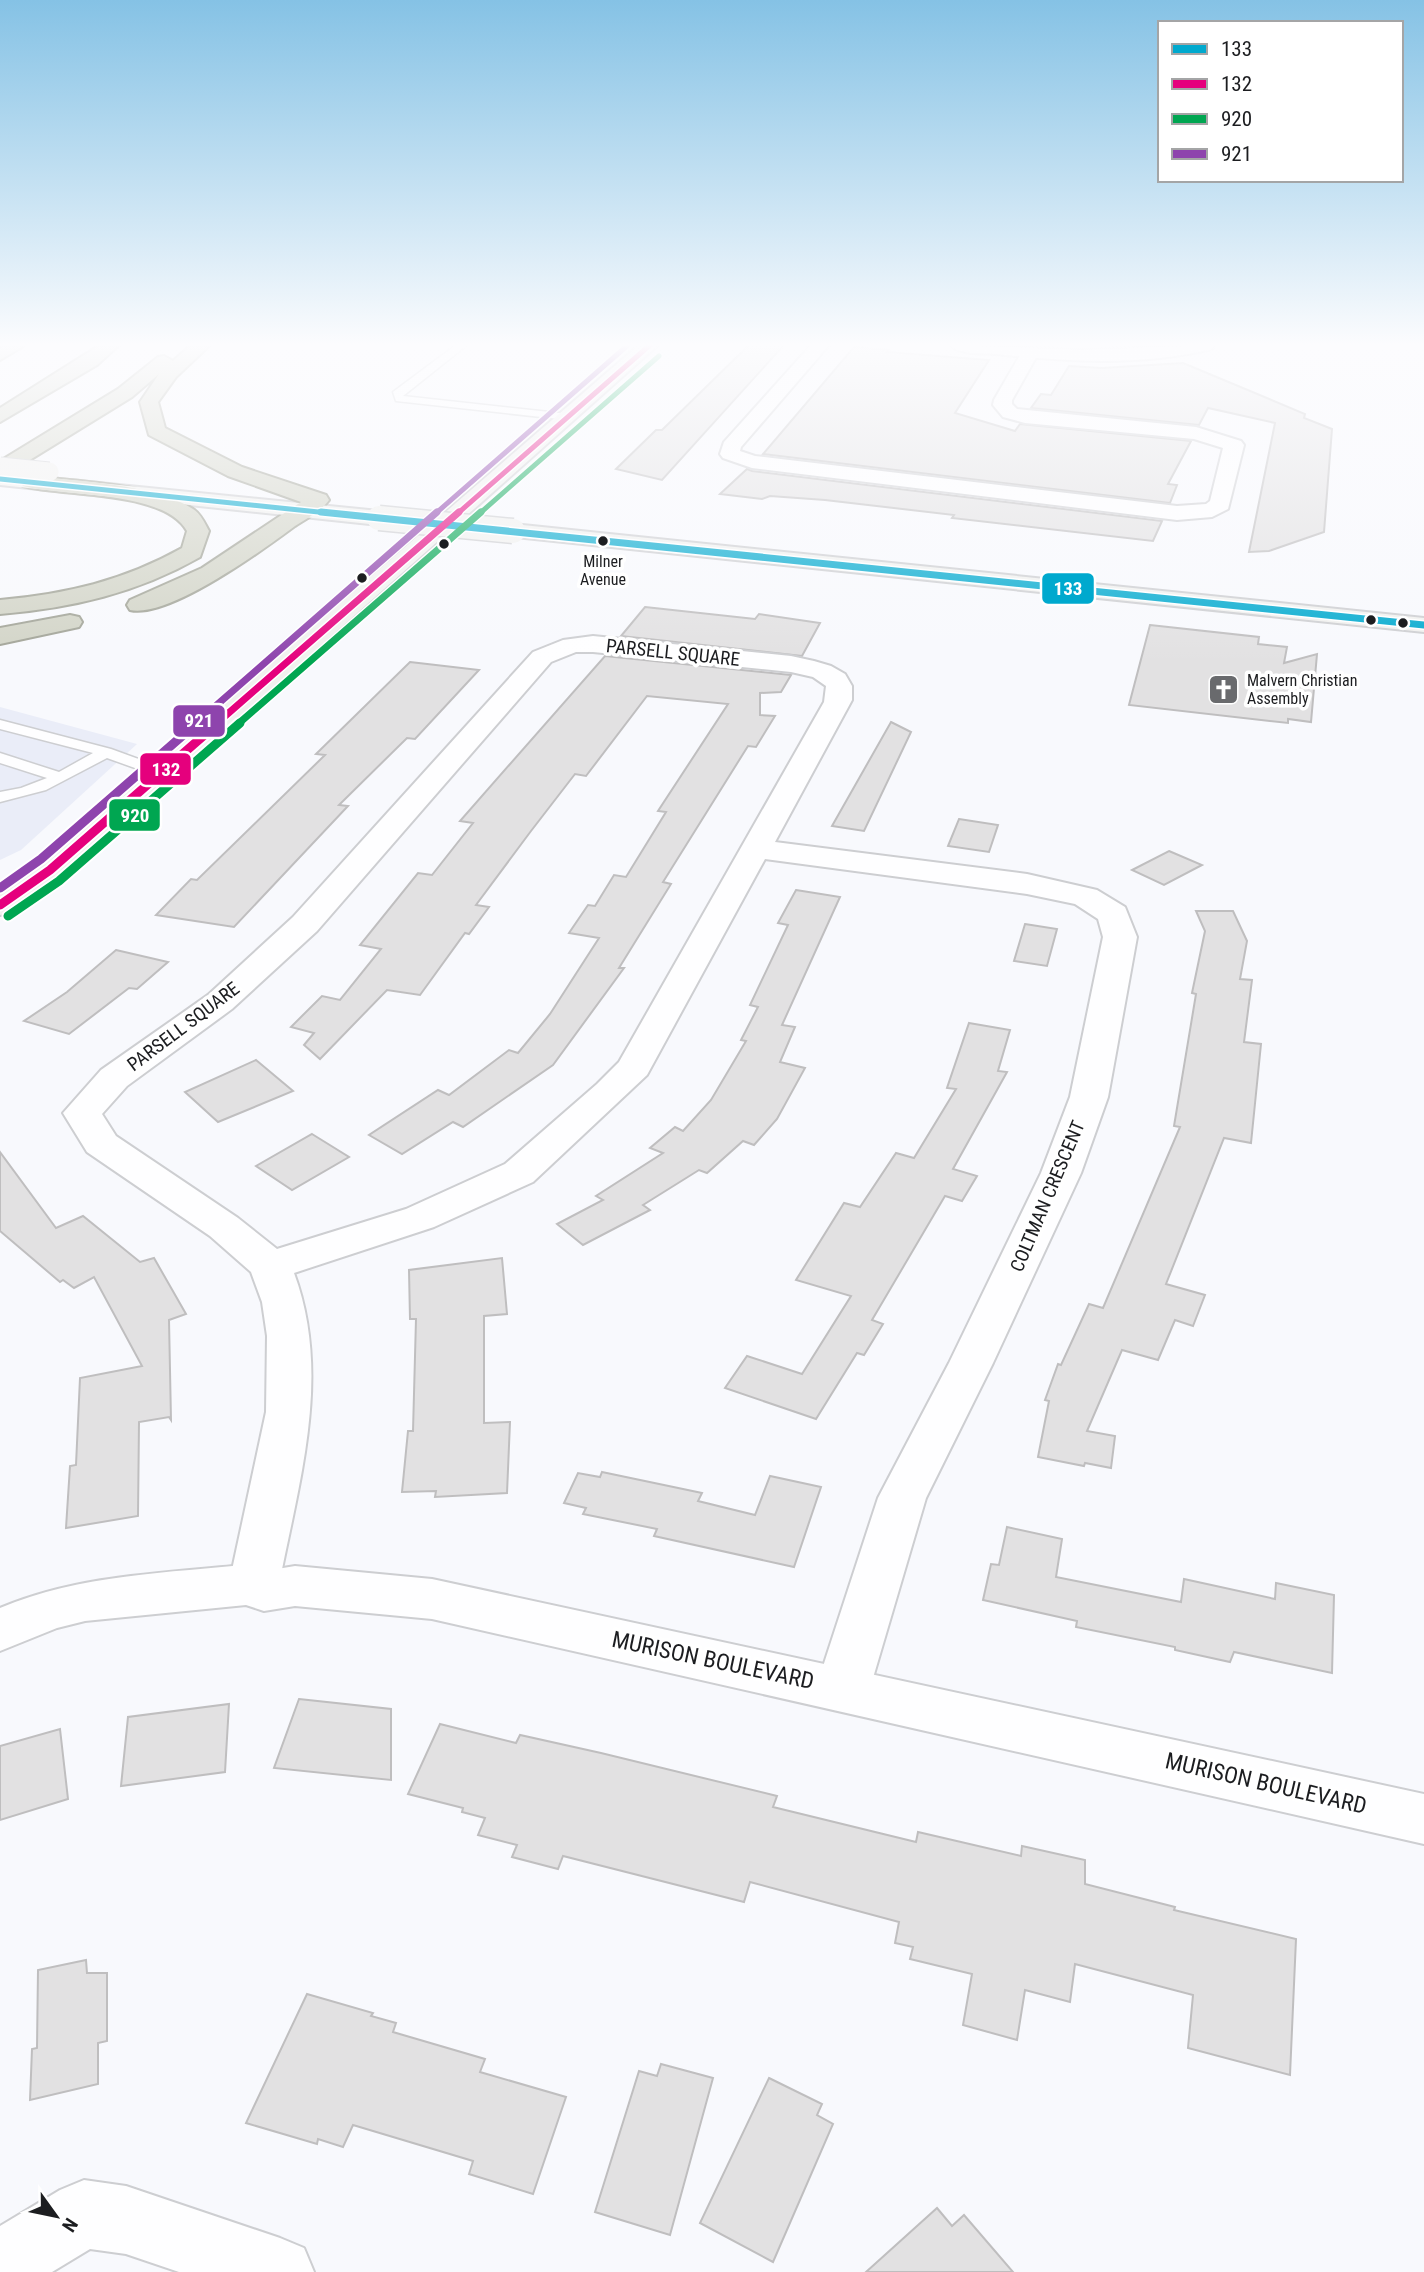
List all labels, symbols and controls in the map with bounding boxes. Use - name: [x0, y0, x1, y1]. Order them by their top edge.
- legend: [1158, 21, 1403, 182]
- text: 133: [1221, 37, 1252, 61]
- text: 132: [1221, 72, 1252, 96]
- text: 920: [1221, 107, 1252, 131]
- text: 921: [1221, 142, 1252, 166]
- marker: Milner Avenue: [596, 534, 610, 548]
- unlabelled marker: [437, 537, 451, 551]
- place label: Milner Avenue: [580, 552, 626, 589]
- unlabelled marker: [355, 571, 369, 585]
- line badge: 133: [1041, 572, 1095, 605]
- text: 133: [1054, 577, 1082, 600]
- unlabelled marker: [1364, 613, 1378, 627]
- unlabelled marker: [1396, 616, 1410, 630]
- street label: PARSELL SQUARE: [605, 634, 741, 671]
- place label: Malvern Christian Assembly: [1247, 671, 1357, 708]
- church icon: Malvern Christian Assembly: [1207, 672, 1241, 706]
- line badge: 921: [172, 704, 226, 738]
- text: 921: [185, 709, 213, 732]
- line badge: 132: [139, 752, 192, 786]
- text: 132: [152, 758, 180, 781]
- line badge: 920: [108, 798, 161, 832]
- text: 920: [121, 804, 149, 827]
- street label: PARSELL SQUARE: [123, 977, 244, 1076]
- street label: COLTMAN CRESCENT: [1005, 1117, 1090, 1275]
- street label: MURISON BOULEVARD: [609, 1626, 816, 1695]
- street label: MURISON BOULEVARD: [1163, 1747, 1369, 1820]
- north arrow: [21, 2181, 91, 2251]
- text: N: [57, 2214, 83, 2236]

